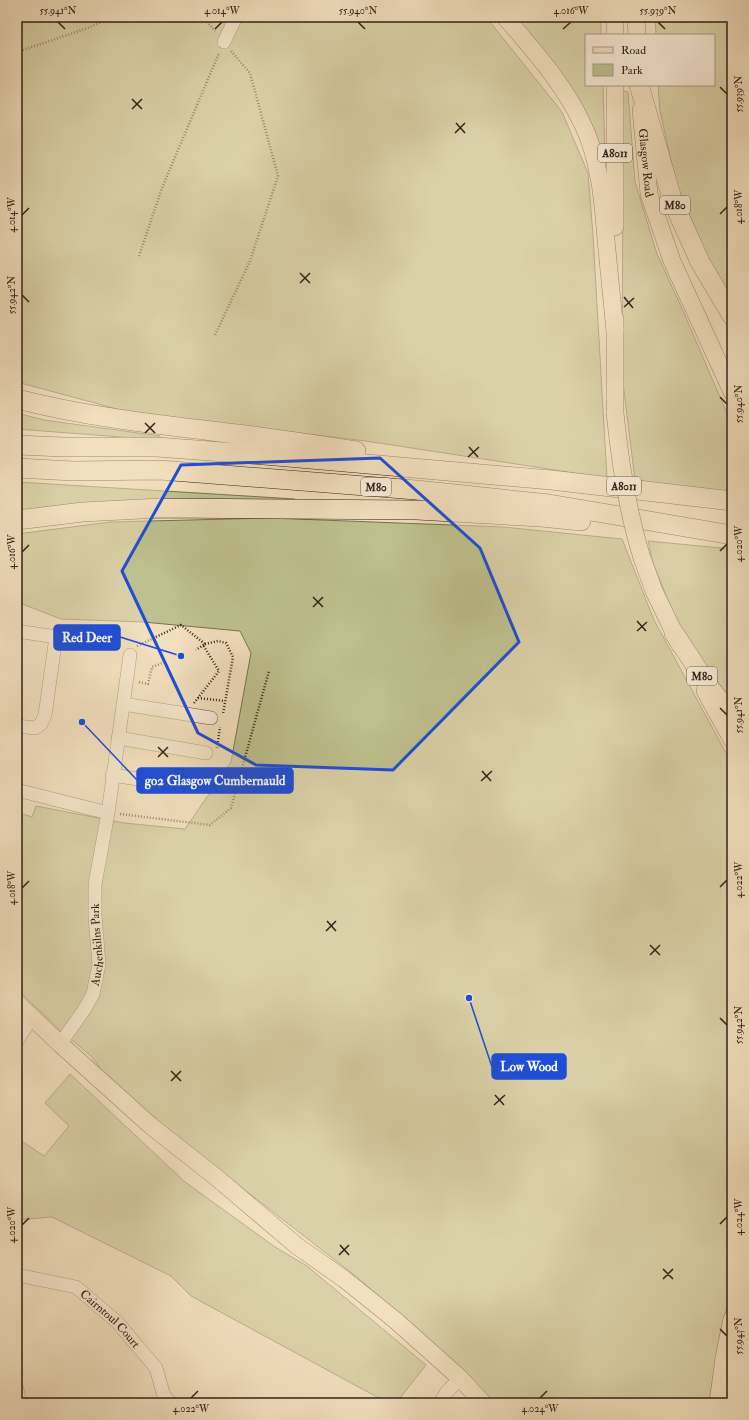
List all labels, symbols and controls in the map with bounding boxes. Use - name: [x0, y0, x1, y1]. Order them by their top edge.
- text: 55.941°N: [39, 5, 77, 17]
- text: 4.014°W: [204, 5, 240, 17]
- text: 55.940°N: [339, 5, 377, 17]
- text: 4.016°W: [554, 5, 589, 17]
- text: 55.939°N: [639, 5, 677, 17]
- legend: [585, 34, 715, 86]
- text: Road: [621, 43, 646, 58]
- text: Park: [621, 63, 643, 78]
- text: 55.939°N: [733, 75, 745, 113]
- street label: Glasgow Road: [635, 128, 657, 200]
- road number: A8011: [598, 144, 632, 162]
- text: 4.018°W: [733, 189, 745, 224]
- road number: M80: [660, 196, 690, 214]
- text: 4.014°W: [6, 197, 18, 233]
- text: 55.942°N: [6, 276, 18, 314]
- text: 55.940°N: [733, 385, 745, 423]
- road number: A8011: [607, 477, 641, 495]
- road number: M80: [361, 478, 391, 496]
- text: 4.020°W: [733, 525, 745, 562]
- text: 4.016°W: [6, 534, 18, 569]
- callout: Red Deer: [54, 625, 120, 650]
- text: Red Deer: [62, 630, 113, 646]
- road number: M80: [687, 667, 717, 685]
- text: 55.941°N: [733, 696, 745, 734]
- callout: go2 Glasgow Cumbernauld: [137, 768, 293, 793]
- text: go2 Glasgow Cumbernauld: [144, 773, 286, 790]
- text: 4.022°W: [733, 861, 745, 898]
- text: 4.018°W: [6, 870, 18, 905]
- street label: Auchenkilns Park: [88, 903, 108, 988]
- text: 55.942°N: [733, 1006, 745, 1044]
- callout: Low Wood: [492, 1054, 566, 1079]
- text: Low Wood: [500, 1059, 558, 1075]
- text: 4.024°W: [733, 1198, 745, 1235]
- text: 4.020°W: [6, 1206, 18, 1243]
- street label: Cairntoul Court: [77, 1287, 143, 1352]
- text: 55.943°N: [733, 1317, 745, 1355]
- text: 4.022°W: [173, 1403, 210, 1415]
- text: 4.024°W: [522, 1403, 559, 1415]

